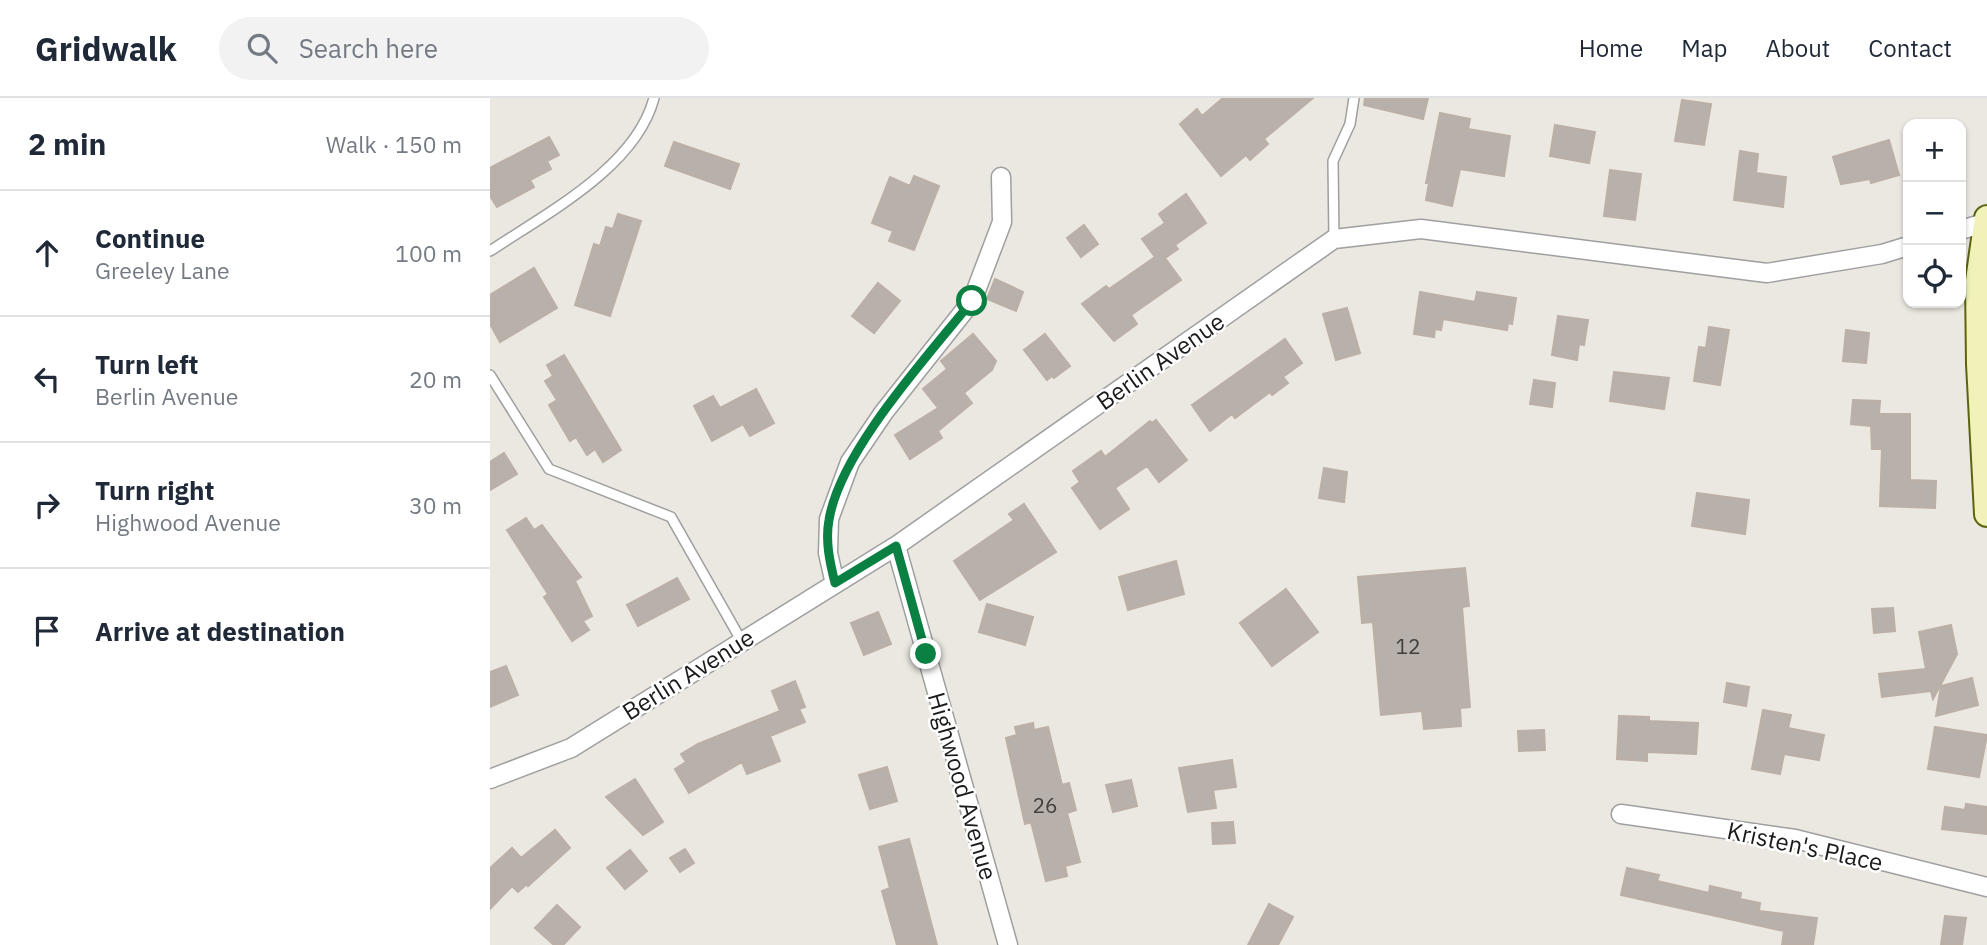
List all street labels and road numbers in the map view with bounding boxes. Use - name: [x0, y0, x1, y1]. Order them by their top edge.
- street label: Berlin Avenue: [1090, 305, 1230, 417]
- street label: Berlin Avenue: [616, 621, 760, 727]
- street label: Highwood Avenue: [921, 688, 1005, 884]
- street label: Kristen's Place: [1724, 814, 1886, 878]

